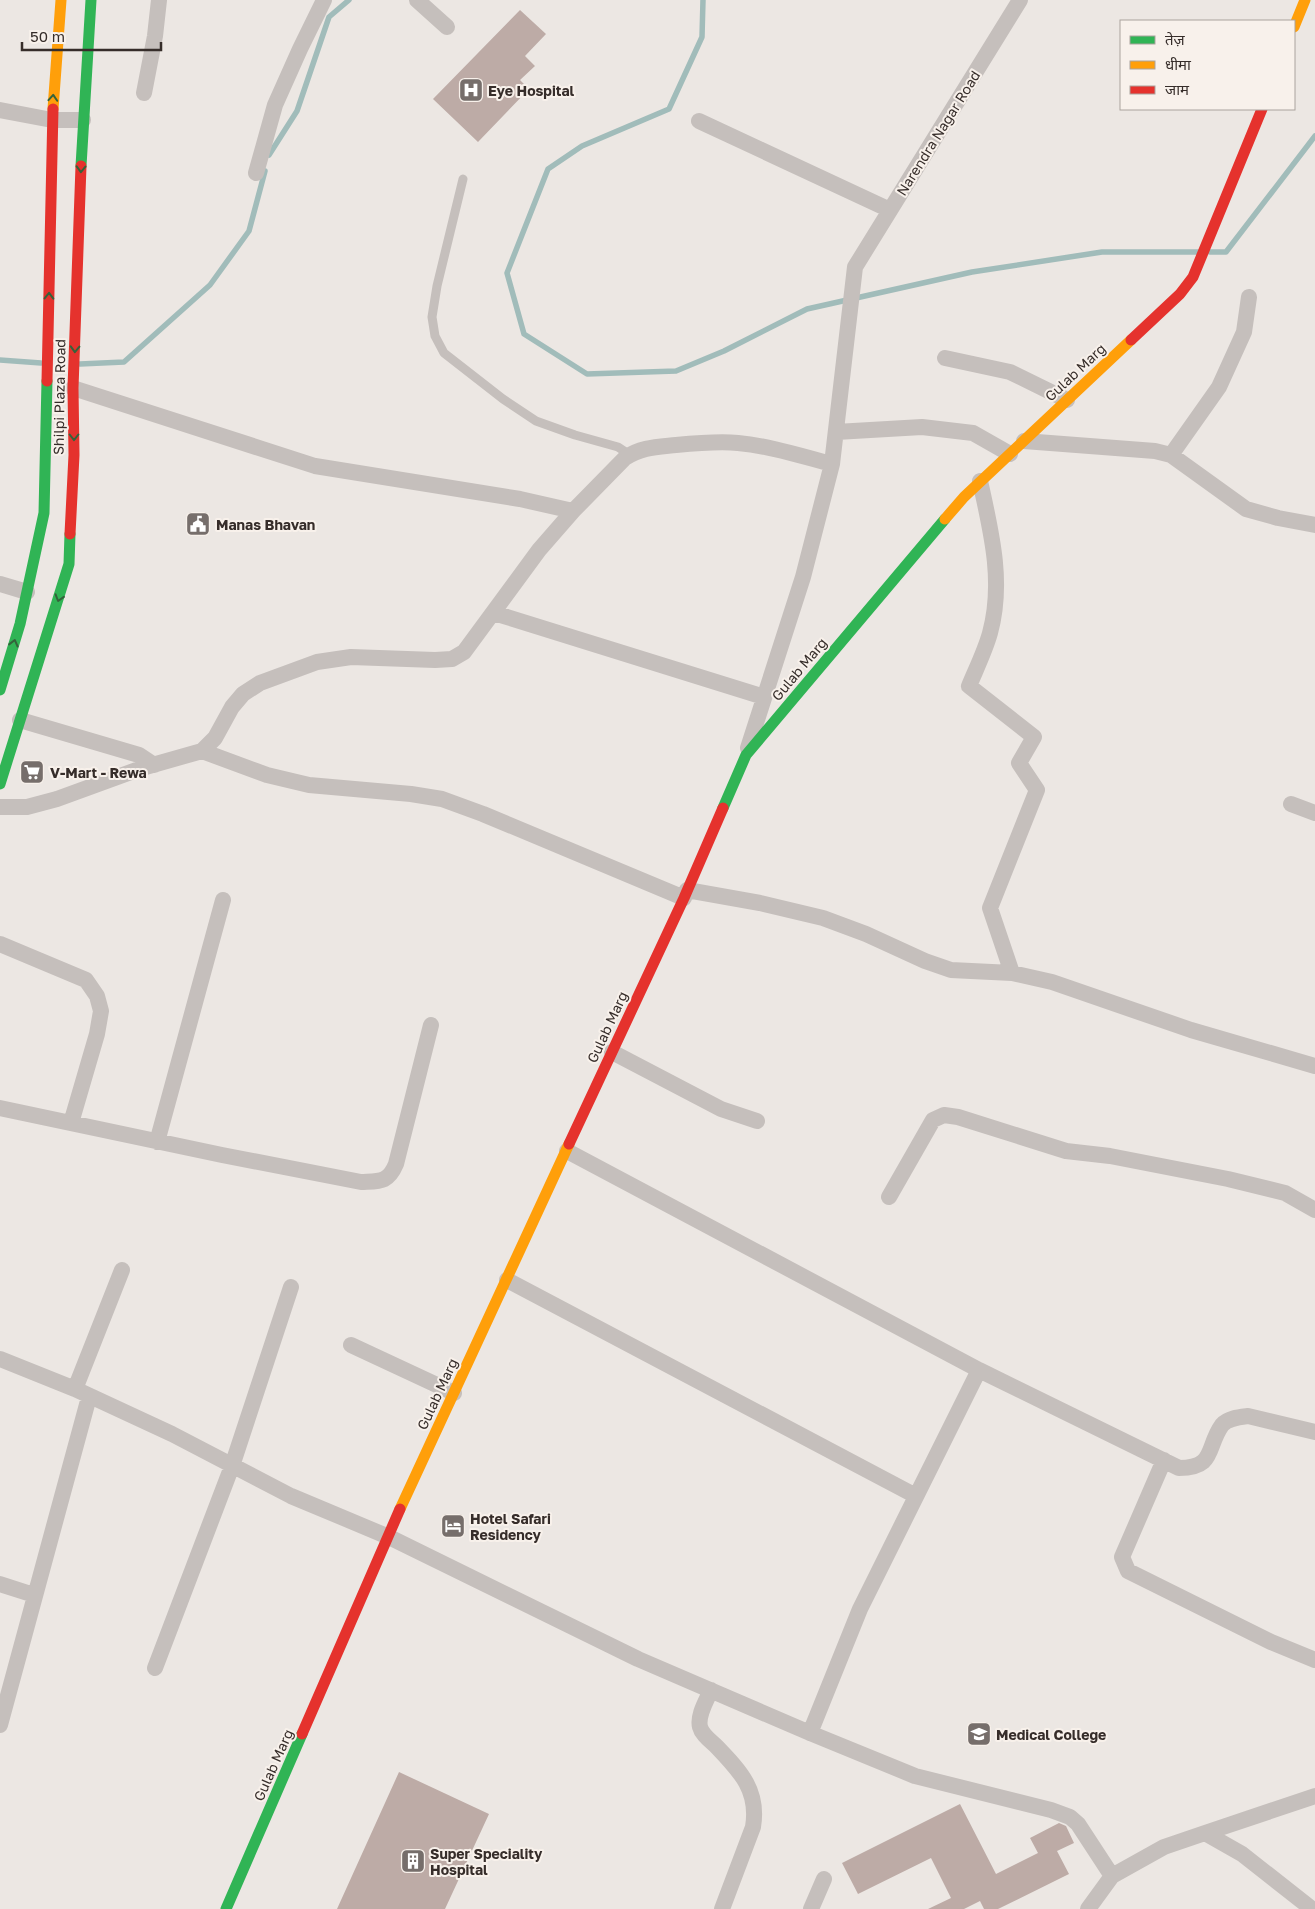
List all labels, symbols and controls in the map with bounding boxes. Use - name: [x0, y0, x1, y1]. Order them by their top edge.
- scale bar: [22, 20, 161, 52]
- legend: [1120, 20, 1295, 110]
- text: 50 m: [30, 27, 65, 45]
- text: तेज़: [1165, 30, 1186, 48]
- text: धीमा: [1165, 55, 1192, 73]
- street label: Narendra Nagar Road: [893, 67, 983, 199]
- hospital icon: Eye Hospital: [458, 77, 484, 103]
- text: जाम: [1165, 80, 1190, 98]
- place label: Eye Hospital: [488, 82, 575, 99]
- one-way arrow: [48, 94, 59, 102]
- one-way arrow: [76, 165, 87, 173]
- one-way arrow: [44, 291, 54, 299]
- street label: Shilpi Plaza Road: [49, 339, 69, 455]
- street label: Gulab Marg: [1041, 340, 1109, 404]
- one-way arrow: [70, 346, 80, 353]
- one-way arrow: [69, 434, 79, 441]
- public building icon: Manas Bhavan: [185, 511, 211, 537]
- place label: Manas Bhavan: [216, 516, 315, 533]
- one-way arrow: [54, 593, 64, 601]
- street label: Gulab Marg: [768, 634, 830, 704]
- one-way arrow: [9, 640, 19, 648]
- supermarket icon: V-Mart - Rewa: [19, 759, 45, 785]
- place label: V-Mart - Rewa: [50, 764, 147, 781]
- street label: Gulab Marg: [583, 989, 631, 1065]
- street label: Gulab Marg: [413, 1356, 461, 1432]
- place label: Hotel Safari Residency: [470, 1510, 551, 1543]
- hotel icon: Hotel Safari Residency: [440, 1513, 466, 1539]
- school or university icon: Medical College: [966, 1721, 992, 1747]
- street label: Gulab Marg: [250, 1726, 296, 1804]
- place label: Medical College: [996, 1726, 1106, 1743]
- place label: Super Speciality Hospital: [430, 1845, 543, 1878]
- building icon: Super Speciality Hospital: [400, 1848, 426, 1874]

